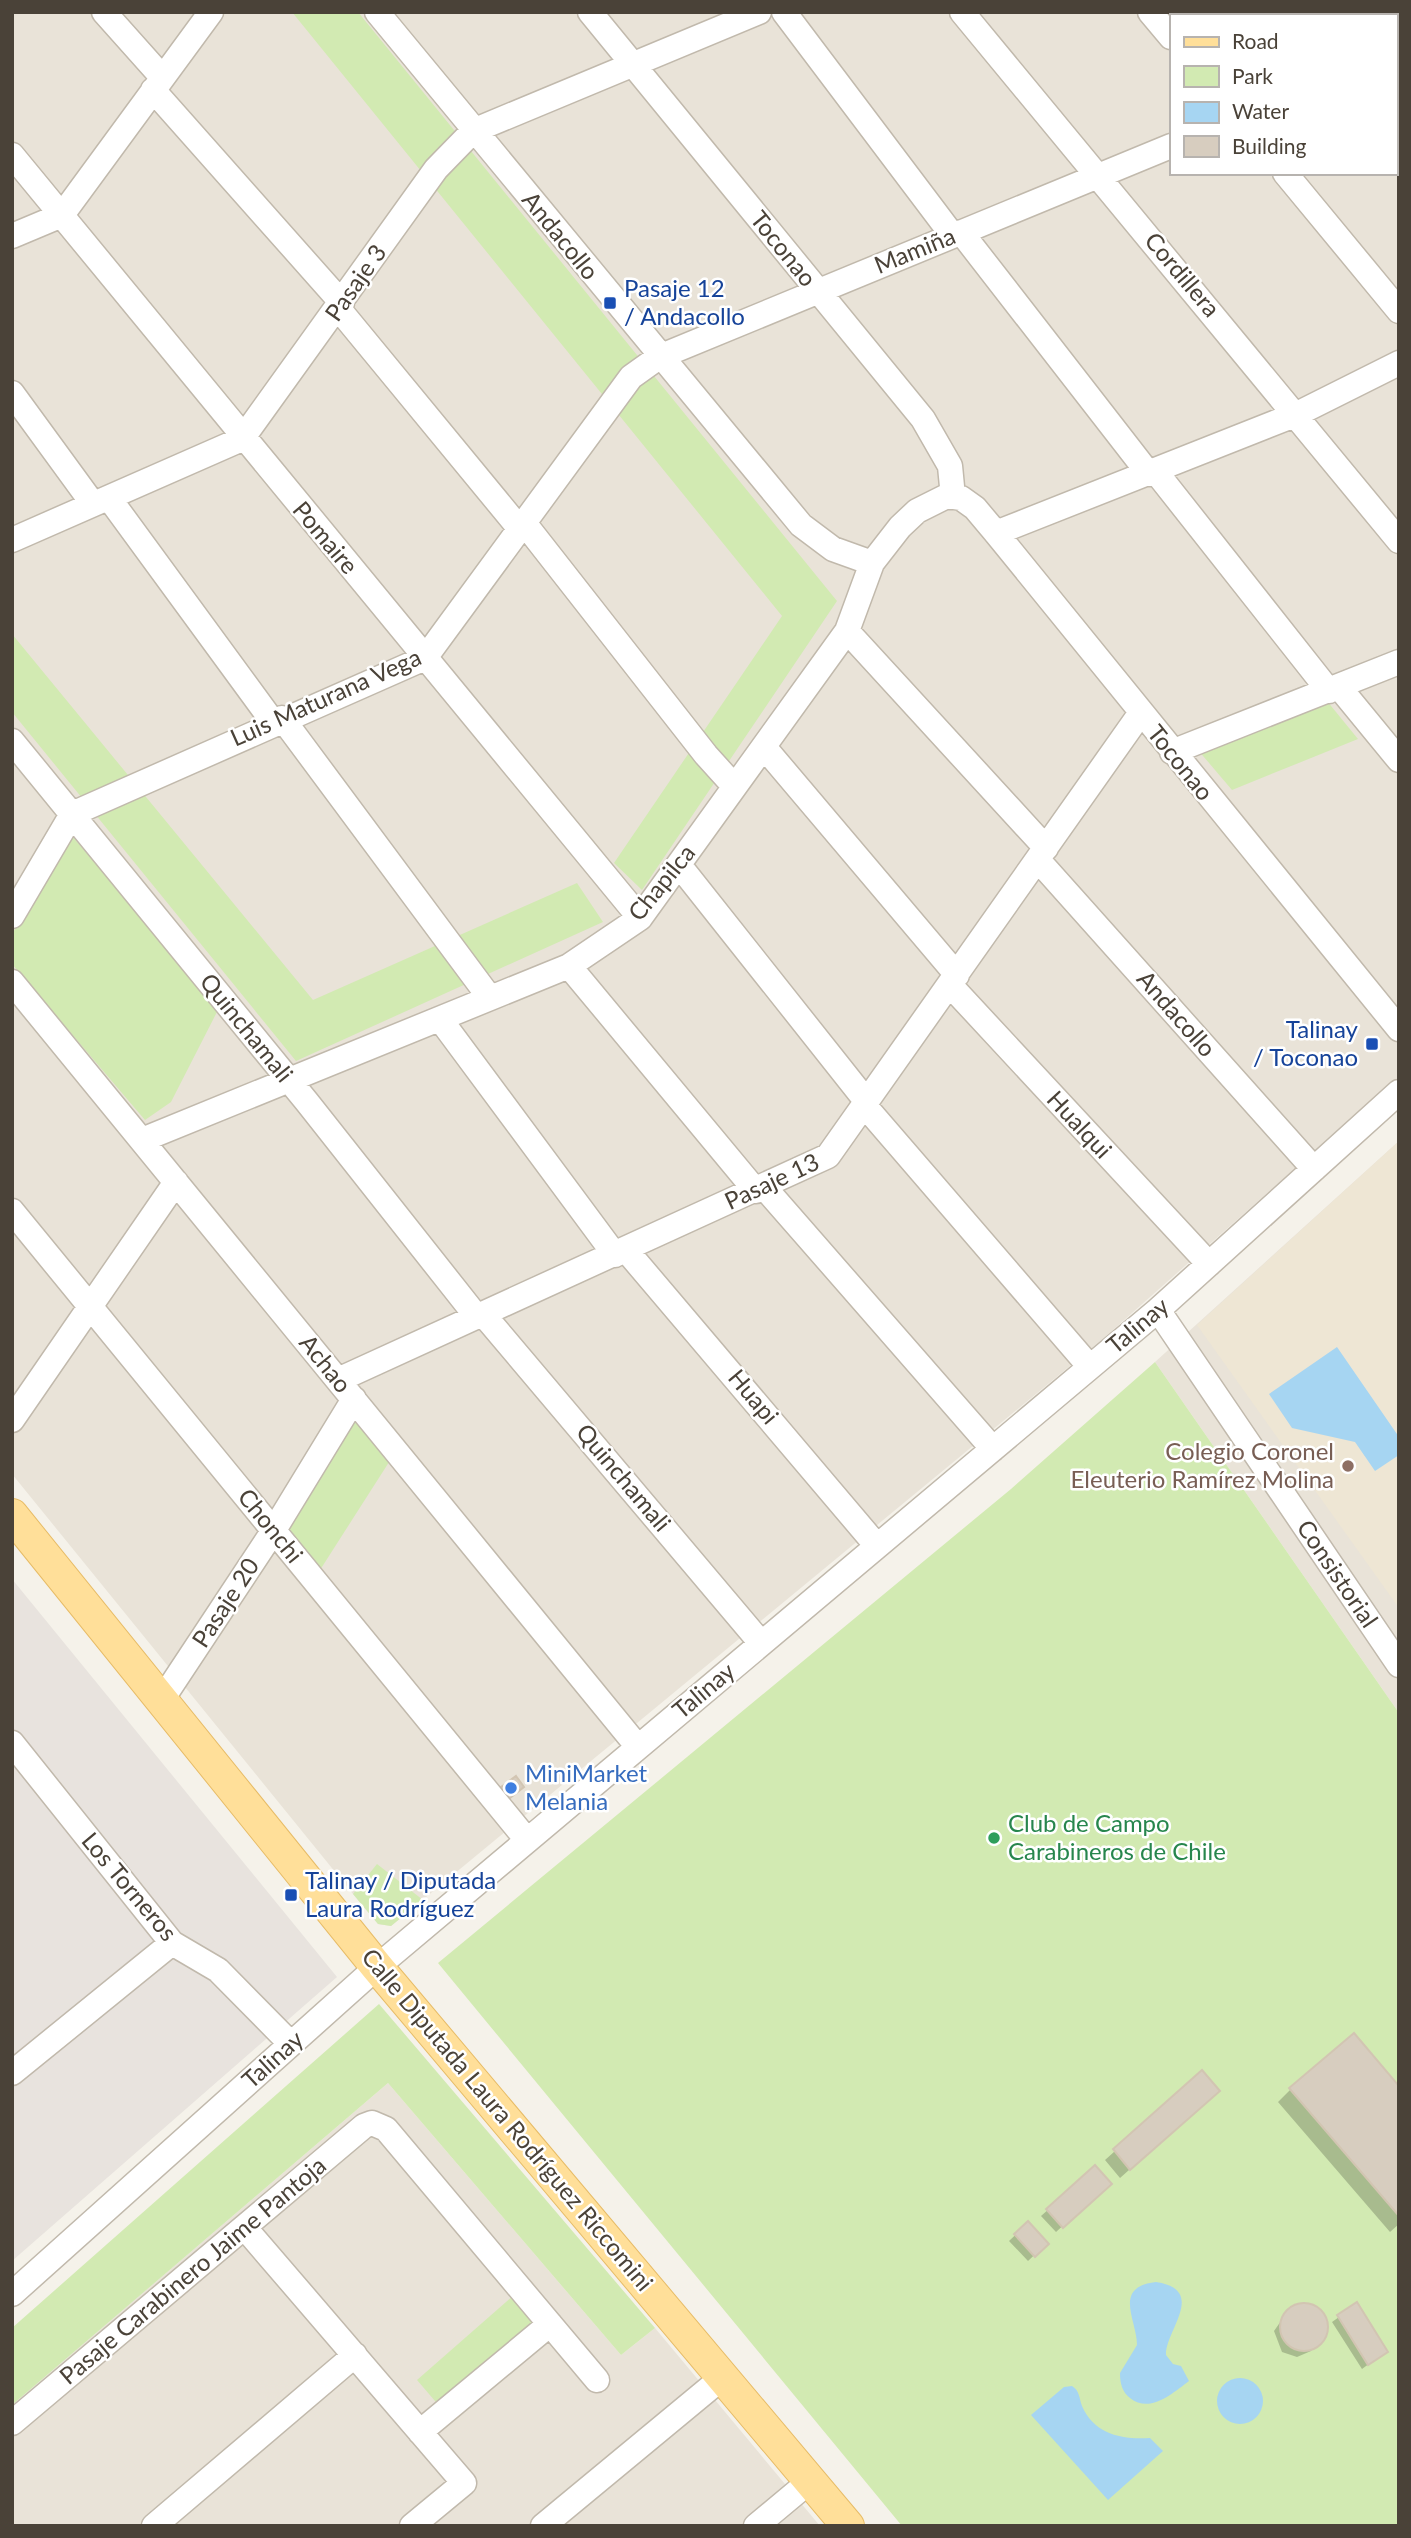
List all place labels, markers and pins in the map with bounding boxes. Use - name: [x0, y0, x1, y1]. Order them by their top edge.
- place label: Pasaje 12 / Andacollo: [624, 273, 745, 330]
- marker: Pasaje 12 / Andacollo: [602, 295, 618, 311]
- place label: Talinay / Toconao: [1253, 1014, 1359, 1071]
- marker: Talinay / Toconao: [1364, 1036, 1380, 1052]
- place label: Colegio Coronel Eleuterio Ramírez Molina: [1071, 1436, 1334, 1493]
- marker: Colegio Coronel Eleuterio Ramírez Molina: [1340, 1458, 1356, 1474]
- place label: MiniMarket Melania: [525, 1758, 648, 1815]
- marker: MiniMarket Melania: [503, 1780, 519, 1796]
- place label: Club de Campo Carabineros de Chile: [1008, 1808, 1226, 1865]
- marker: Club de Campo Carabineros de Chile: [986, 1830, 1002, 1846]
- place label: Talinay / Diputada Laura Rodríguez: [305, 1865, 496, 1922]
- marker: Talinay / Diputada Laura Rodríguez: [283, 1887, 299, 1903]

